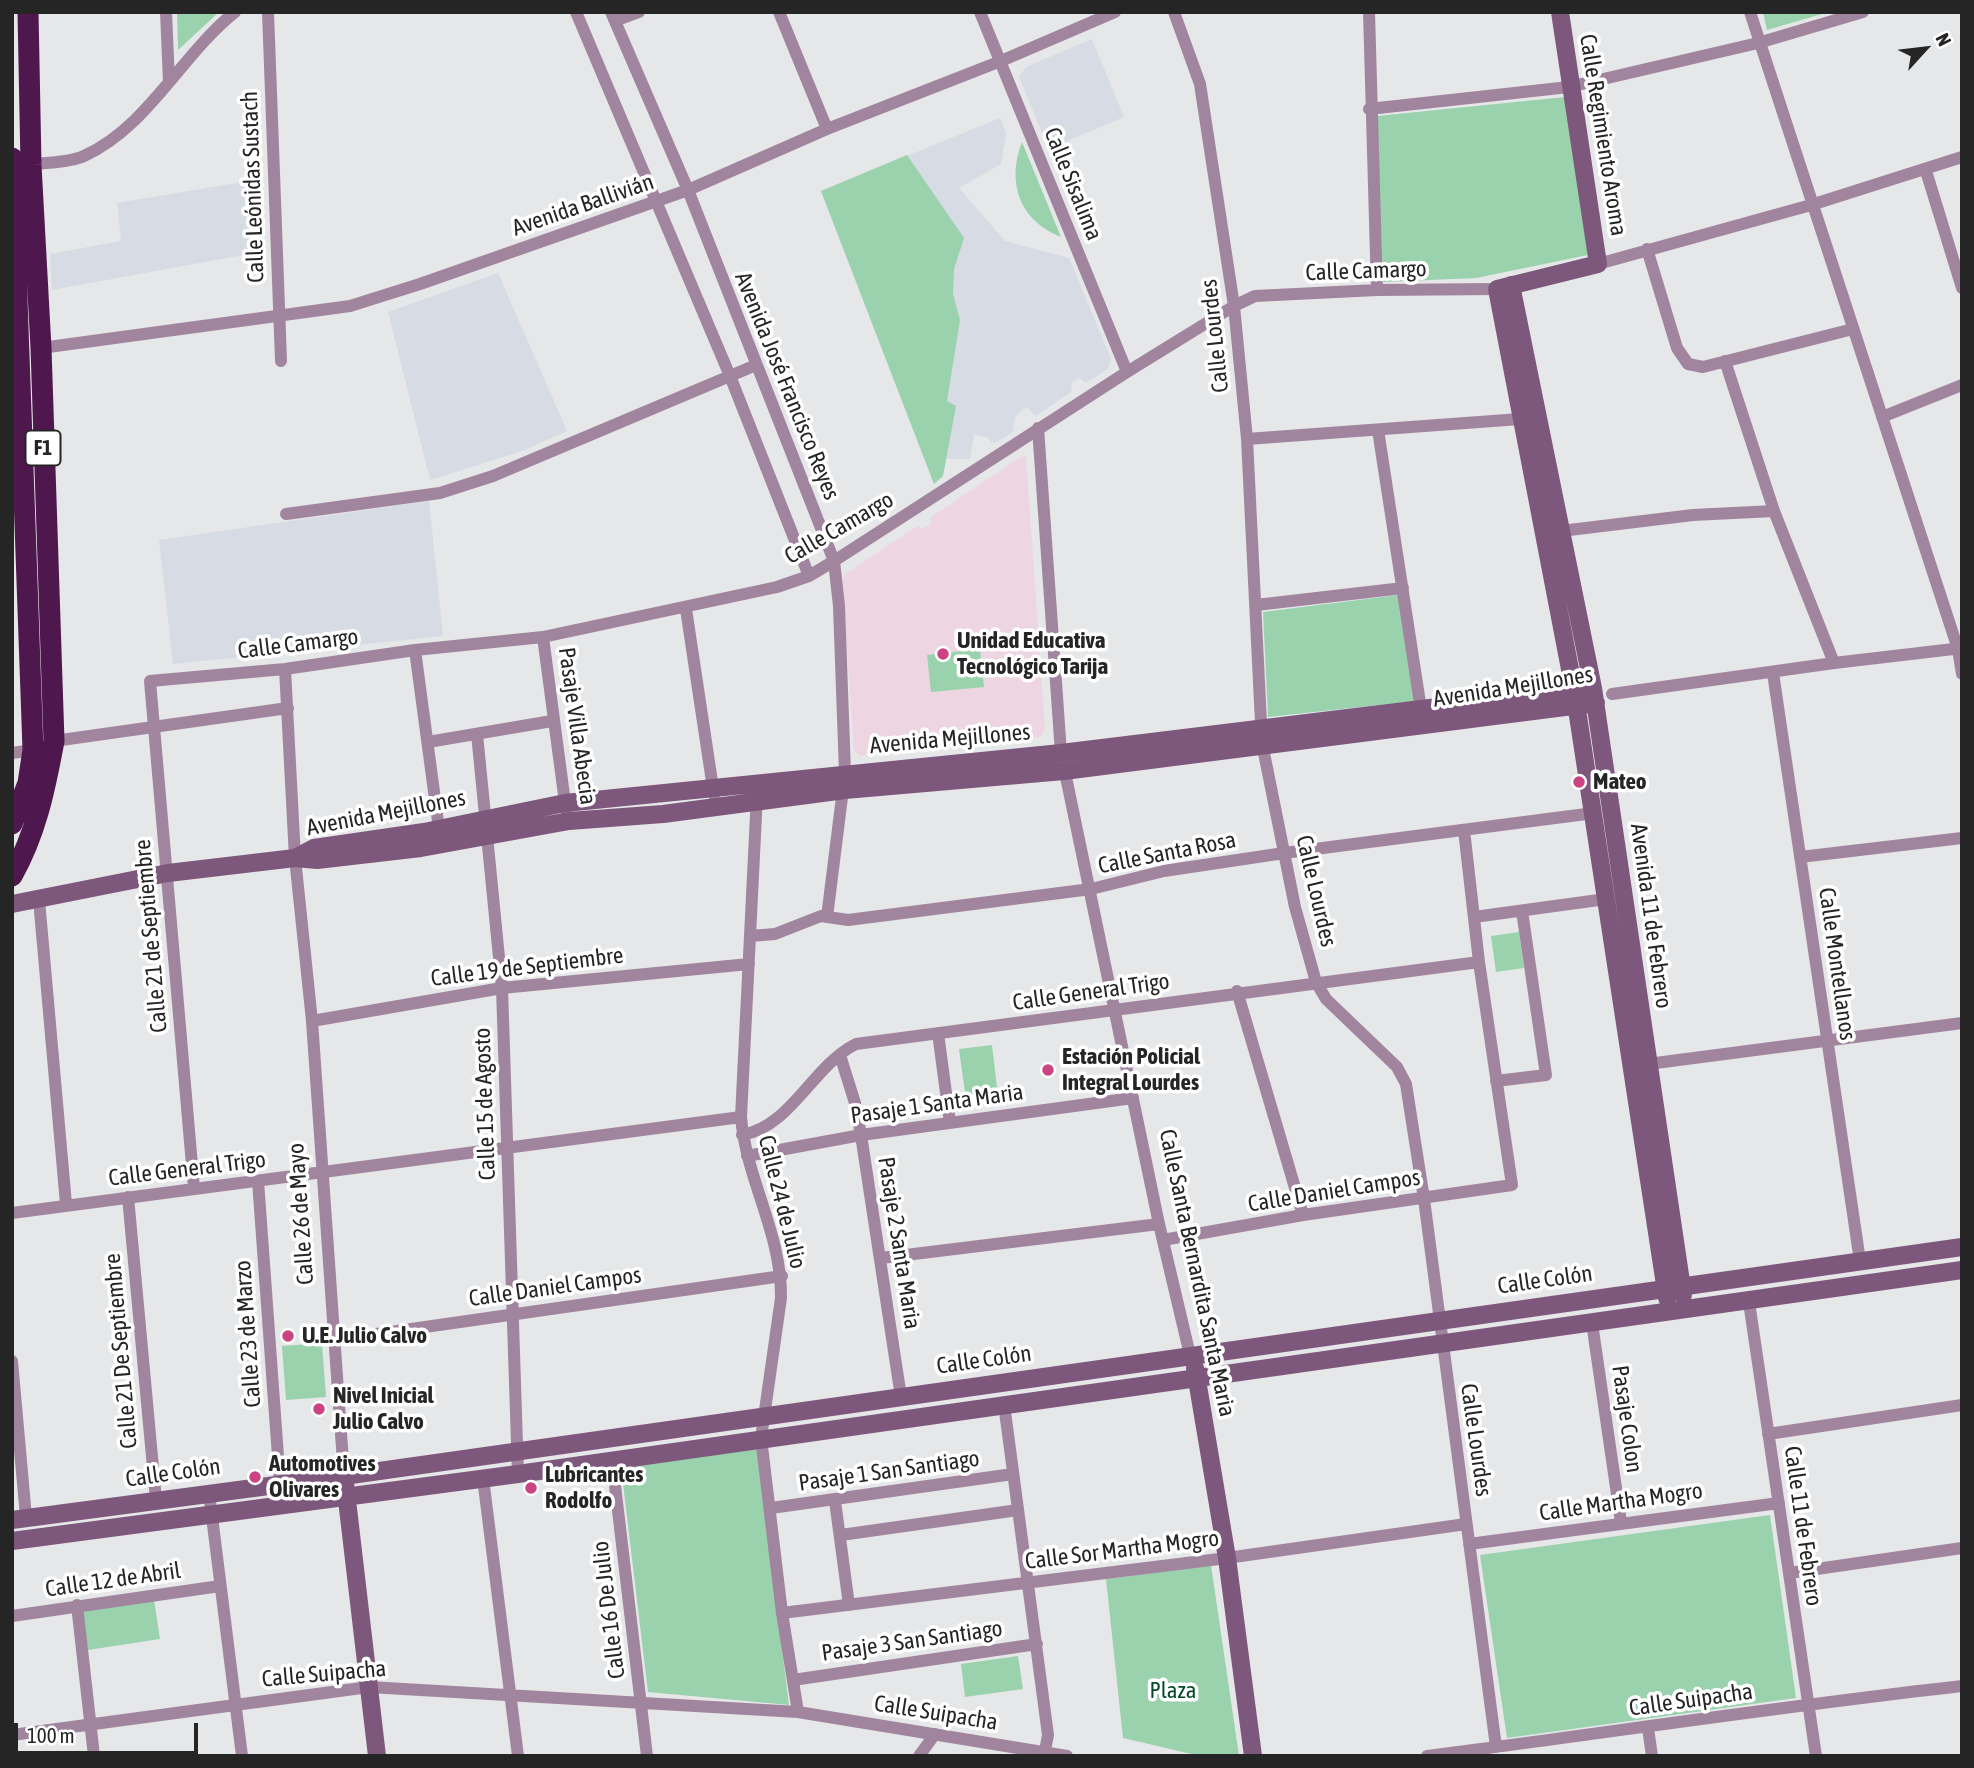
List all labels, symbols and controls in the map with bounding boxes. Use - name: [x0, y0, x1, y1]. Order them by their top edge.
- north arrow: [1890, 14, 1960, 84]
- text: N: [1931, 29, 1956, 49]
- street label: Calle Regimiento Aroma: [1573, 32, 1633, 238]
- street label: Calle Leónidas Sustach: [236, 91, 270, 283]
- street label: Calle Sisalima: [1038, 124, 1108, 244]
- street label: Avenida Ballivián: [509, 168, 657, 242]
- street label: Calle Camargo: [1305, 255, 1427, 287]
- street label: Avenida José Francisco Reyes: [729, 268, 845, 504]
- street label: Calle Lourdes: [1195, 278, 1235, 394]
- road number: F1: [26, 430, 60, 466]
- street label: Calle Camargo: [780, 486, 898, 570]
- street label: Calle Camargo: [236, 623, 360, 665]
- place label: Unidad Educativa Tecnológico Tarija: [957, 627, 1108, 681]
- street label: Pasaje Villa Abecia: [552, 645, 602, 807]
- marker: Unidad Educativa Tecnológico Tarija: [935, 646, 951, 662]
- street label: Avenida Mejillones: [1431, 661, 1595, 713]
- street label: Avenida Mejillones: [869, 718, 1031, 760]
- place label: Mateo: [1593, 768, 1647, 796]
- marker: Mateo: [1571, 774, 1587, 790]
- street label: Avenida Mejillones: [304, 784, 468, 842]
- street label: Avenida 11 de Febrero: [1624, 822, 1678, 1010]
- street label: Calle Santa Rosa: [1096, 826, 1238, 880]
- street label: Calle Lourdes: [1290, 833, 1342, 949]
- street label: Calle 21 de Septiembre: [129, 838, 173, 1034]
- street label: Calle Montellanos: [1813, 886, 1861, 1042]
- street label: Calle 19 de Septiembre: [429, 941, 625, 993]
- street label: Calle General Trigo: [1011, 967, 1171, 1017]
- street label: Calle 15 de Agosto: [469, 1027, 501, 1181]
- place label: Estación Policial Integral Lourdes: [1062, 1043, 1200, 1097]
- marker: Estación Policial Integral Lourdes: [1040, 1062, 1056, 1078]
- street label: Pasaje 1 Santa Maria: [849, 1078, 1025, 1130]
- street label: Calle Santa Bernardita Santa Maria: [1153, 1127, 1241, 1419]
- street label: Calle 24 de Julio: [752, 1132, 812, 1272]
- street label: Calle 26 de Mayo: [282, 1142, 320, 1286]
- street label: Calle General Trigo: [107, 1146, 267, 1192]
- street label: Pasaje 2 Santa Maria: [872, 1155, 926, 1331]
- street label: Calle Daniel Campos: [1246, 1164, 1422, 1218]
- street label: Calle 21 De Septiembre: [99, 1252, 143, 1450]
- street label: Calle 23 de Marzo: [229, 1259, 267, 1409]
- street label: Calle Colón: [1496, 1260, 1594, 1300]
- street label: Calle Daniel Campos: [467, 1261, 643, 1313]
- place label: U.E. Julio Calvo: [302, 1322, 427, 1350]
- marker: U.E. Julio Calvo: [280, 1328, 296, 1344]
- street label: Calle Colón: [935, 1340, 1033, 1380]
- street label: Pasaje Colon: [1606, 1364, 1648, 1474]
- place label: Nivel Inicial Julio Calvo: [333, 1382, 434, 1436]
- street label: Calle Lourdes: [1454, 1382, 1498, 1498]
- marker: Nivel Inicial Julio Calvo: [311, 1401, 327, 1417]
- street label: Calle 11 de Febrero: [1778, 1444, 1828, 1608]
- street label: Pasaje 1 San Santiago: [797, 1445, 981, 1497]
- place label: Automotives Olivares: [269, 1450, 376, 1504]
- street label: Calle Colón: [124, 1453, 222, 1493]
- place label: Lubricantes Rodolfo: [545, 1461, 643, 1515]
- marker: Automotives Olivares: [247, 1469, 263, 1485]
- street label: Calle Martha Mogro: [1538, 1477, 1704, 1527]
- marker: Lubricantes Rodolfo: [523, 1480, 539, 1496]
- street label: Calle Sor Martha Mogro: [1024, 1524, 1220, 1576]
- street label: Calle 16 De Julio: [587, 1540, 631, 1680]
- street label: Calle 12 de Abril: [44, 1557, 182, 1603]
- street label: Pasaje 3 San Santiago: [820, 1615, 1004, 1667]
- street label: Calle Suipacha: [261, 1655, 387, 1693]
- park label: Plaza: [1149, 1677, 1197, 1705]
- street label: Calle Suipacha: [1627, 1678, 1755, 1722]
- street label: Calle Suipacha: [872, 1690, 1000, 1736]
- scale bar: [18, 1708, 201, 1752]
- text: 100 m: [27, 1723, 75, 1747]

